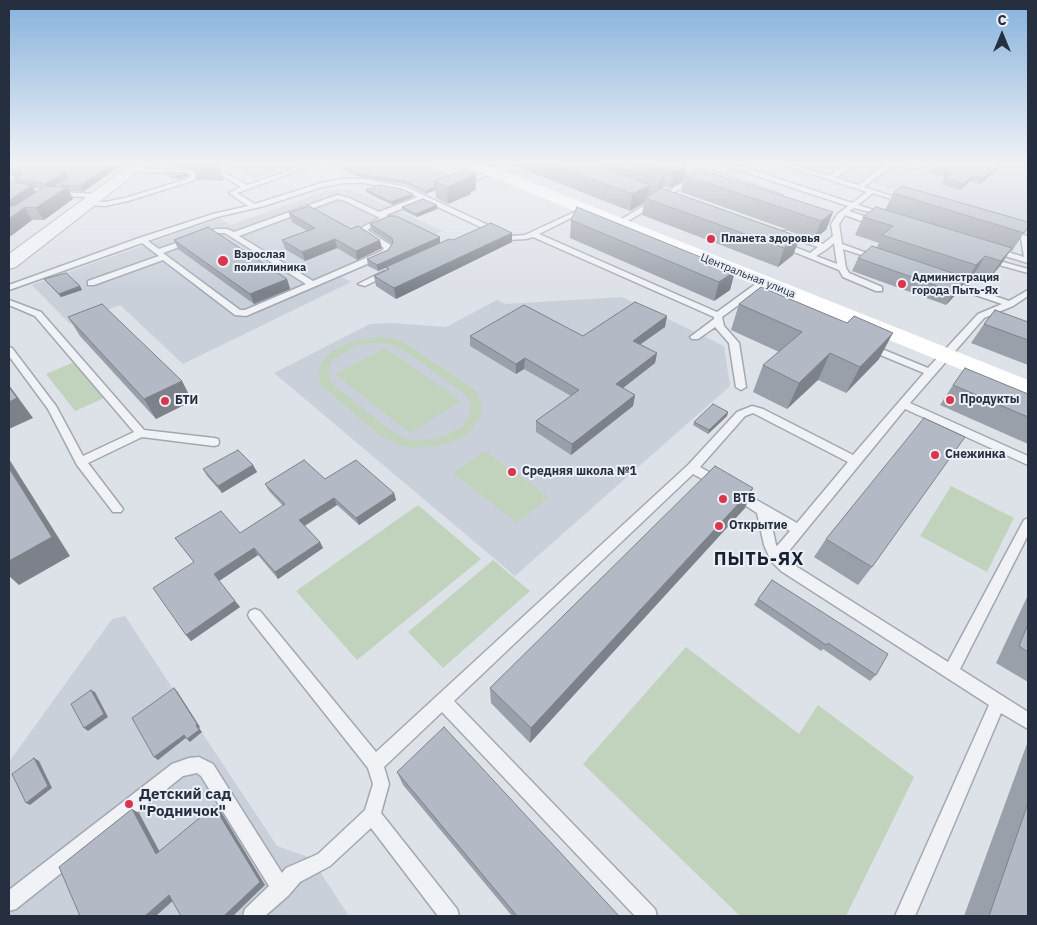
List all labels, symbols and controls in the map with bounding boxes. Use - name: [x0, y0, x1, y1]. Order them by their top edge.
- north arrow: [977, 10, 1027, 60]
- text: С: [997, 11, 1007, 29]
- place label: Планета здоровья: [721, 232, 820, 246]
- marker: Планета здоровья: [705, 233, 717, 245]
- place label: Взрослая поликлиника: [234, 248, 306, 274]
- street label: Центральная улица: [699, 251, 797, 301]
- marker: Взрослая поликлиника: [216, 254, 230, 268]
- place label: Администрация города Пыть-Ях: [912, 271, 999, 297]
- marker: Администрация города Пыть-Ях: [896, 278, 908, 290]
- place label: Продукты: [960, 393, 1019, 407]
- place label: БТИ: [175, 394, 198, 408]
- marker: Продукты: [944, 394, 956, 406]
- marker: БТИ: [159, 395, 171, 407]
- place label: Снежинка: [945, 448, 1006, 462]
- marker: Снежинка: [929, 449, 941, 461]
- place label: Средняя школа №1: [522, 465, 637, 479]
- marker: Средняя школа №1: [506, 466, 518, 478]
- place label: ВТБ: [733, 492, 756, 506]
- marker: ВТБ: [717, 493, 729, 505]
- place label: Открытие: [729, 519, 788, 533]
- marker: Открытие: [713, 520, 725, 532]
- district label: ПЫТЬ-ЯХ: [713, 549, 805, 571]
- place label: Детский сад "Родничок": [139, 786, 231, 821]
- marker: Детский сад "Родничок": [123, 798, 135, 810]

